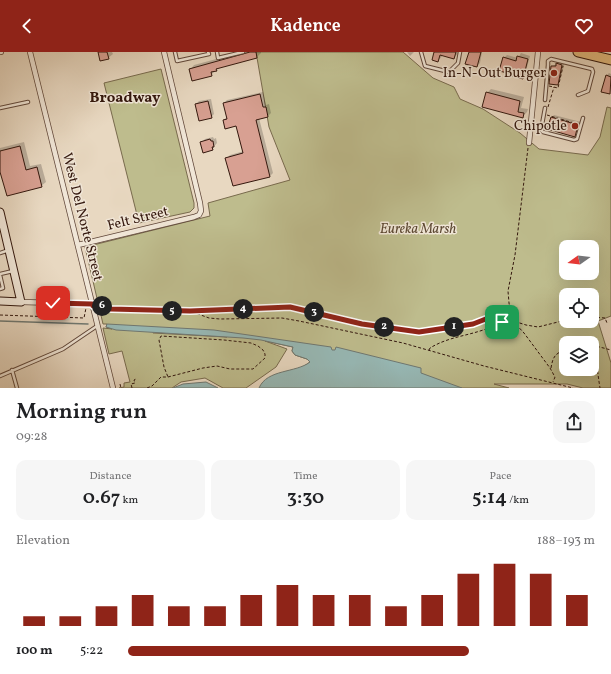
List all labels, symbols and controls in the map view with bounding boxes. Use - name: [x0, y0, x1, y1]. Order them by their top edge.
- text: Kadence: [270, 14, 341, 39]
- icon: back: [16, 15, 38, 37]
- icon: heart: [573, 15, 595, 37]
- place label: In-N-Out Burger: [443, 64, 546, 83]
- marker: In-N-Out Burger: [549, 68, 559, 78]
- district label: Broadway: [90, 88, 161, 109]
- place label: Chipotle: [514, 117, 567, 136]
- marker: Chipotle: [570, 121, 580, 131]
- street label: West Del Norte Street: [57, 151, 107, 283]
- street label: Felt Street: [105, 202, 171, 236]
- park label: Eureka Marsh: [380, 220, 456, 239]
- north arrow: [559, 240, 599, 280]
- map controls: [559, 240, 599, 376]
- pin: [36, 286, 70, 320]
- button: locate: [559, 288, 599, 328]
- icon: check: [42, 292, 64, 314]
- pin: 6: [92, 296, 112, 316]
- text: 6: [99, 298, 105, 313]
- pin: 4: [233, 299, 253, 319]
- pin: 5: [162, 301, 182, 321]
- text: 4: [240, 301, 246, 316]
- pin: 3: [304, 302, 324, 322]
- text: 5: [169, 303, 175, 318]
- text: 3: [311, 304, 317, 319]
- pin: [485, 305, 519, 339]
- icon: arrive: [491, 311, 513, 333]
- pin: 2: [374, 317, 394, 337]
- pin: 1: [444, 317, 464, 337]
- text: 2: [381, 319, 387, 334]
- text: 1: [452, 319, 456, 334]
- button: layers: [559, 336, 599, 376]
- text: Morning run: [16, 397, 147, 428]
- button: share: [553, 401, 595, 443]
- text: 09:28: [16, 428, 47, 446]
- text: Distance: [89, 469, 132, 484]
- text: Time: [293, 469, 318, 484]
- text: Pace: [490, 469, 512, 484]
- text: 0.67: [83, 484, 120, 512]
- text: 3:30: [287, 484, 324, 512]
- text: 5:14: [472, 484, 507, 512]
- text: km: [120, 493, 138, 508]
- text: /km: [507, 493, 529, 508]
- text: Elevation: [16, 532, 70, 550]
- text: 188–193 m: [537, 532, 595, 550]
- text: 100 m: [16, 642, 53, 660]
- text: 5:22: [80, 642, 103, 660]

